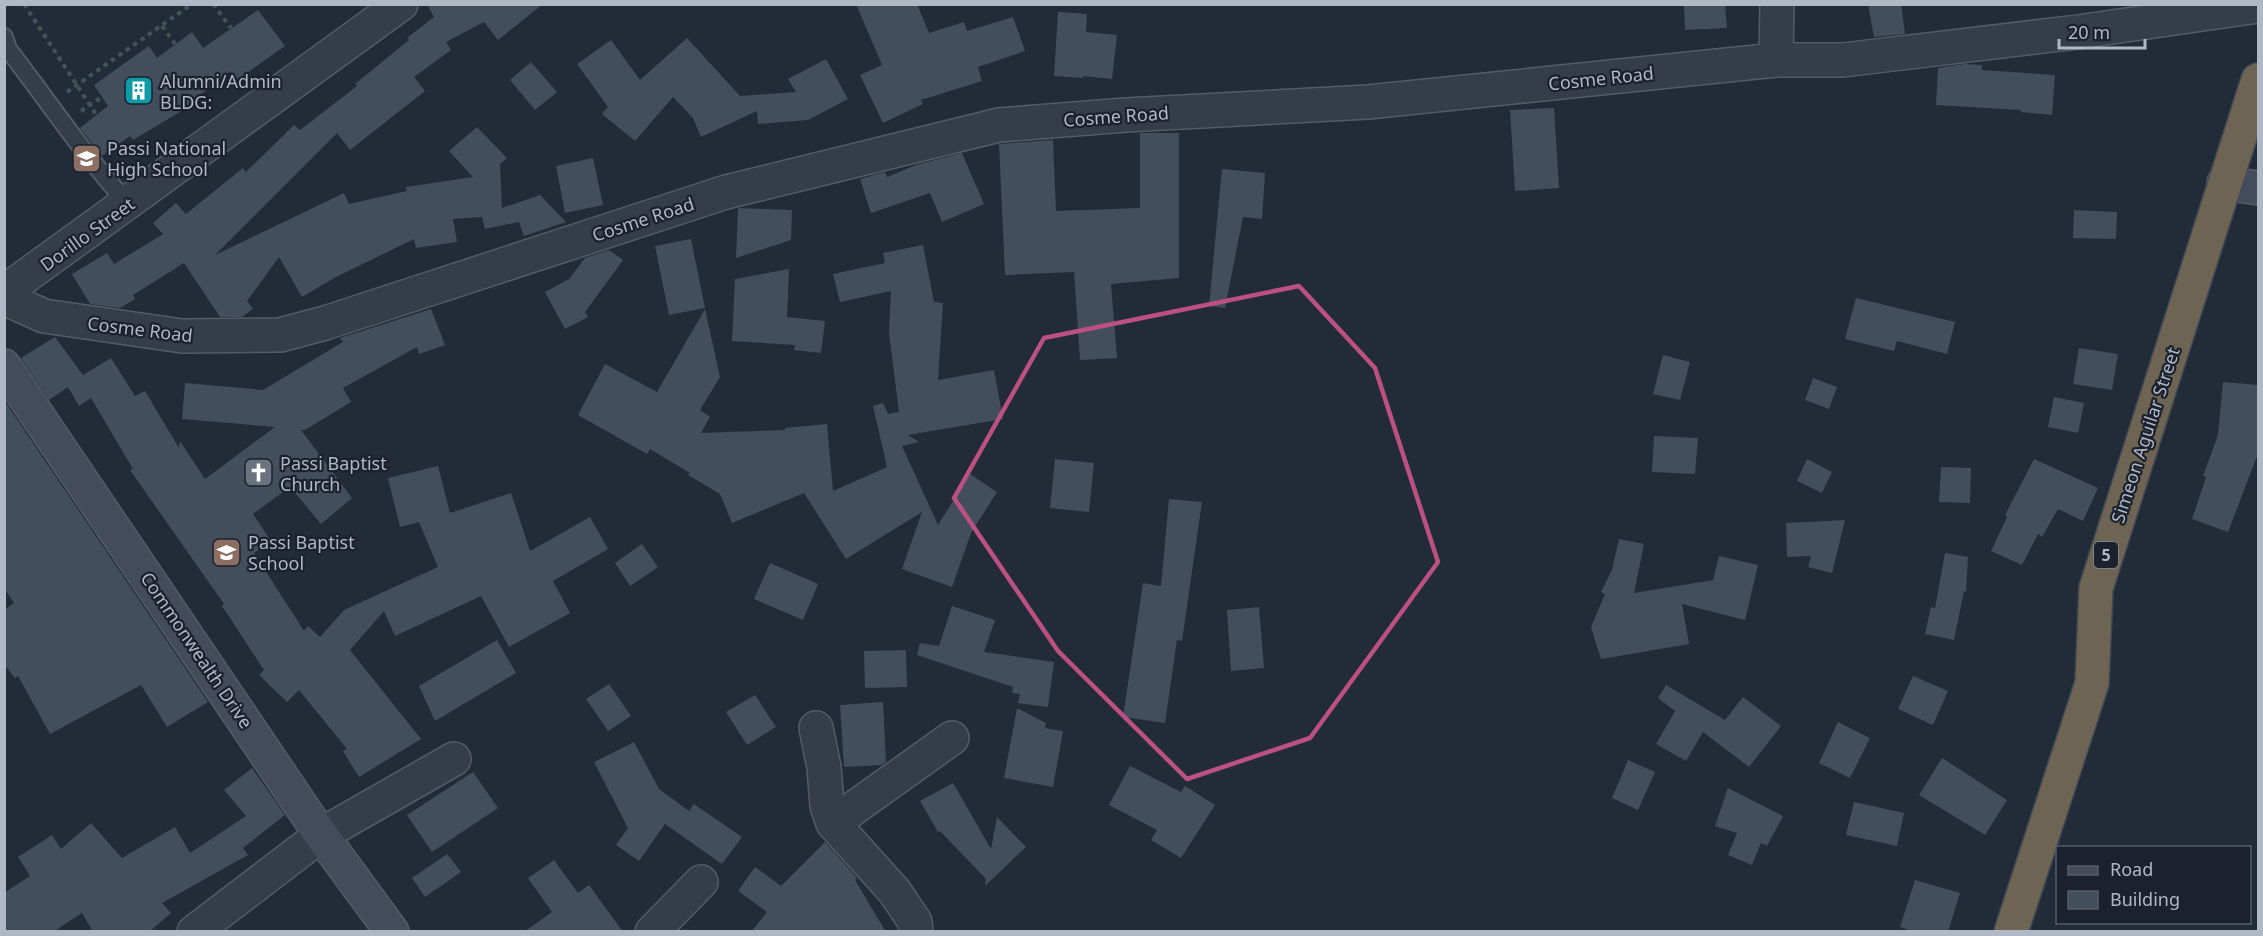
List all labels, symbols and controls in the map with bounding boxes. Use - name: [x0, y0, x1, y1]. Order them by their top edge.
- scale bar: [2059, 12, 2144, 50]
- text: 20 m: [2068, 20, 2110, 44]
- street label: Cosme Road: [1547, 61, 1655, 95]
- place label: Alumni/Admin BLDG:: [160, 69, 282, 114]
- building icon: Alumni/Admin BLDG:: [123, 75, 155, 107]
- street label: Cosme Road: [1062, 100, 1170, 132]
- place label: Passi National High School: [107, 136, 226, 181]
- school or university icon: Passi National High School: [70, 142, 102, 174]
- street label: Dorillo Street: [35, 191, 139, 276]
- street label: Cosme Road: [589, 191, 697, 247]
- street label: Cosme Road: [86, 311, 194, 347]
- street label: Simeon Aguilar Street: [2105, 343, 2185, 526]
- place label: Passi Baptist Church: [280, 451, 387, 496]
- church icon: Passi Baptist Church: [243, 457, 275, 489]
- place label: Passi Baptist School: [248, 530, 355, 575]
- school or university icon: Passi Baptist School: [211, 536, 243, 568]
- road number: 5: [2094, 542, 2118, 568]
- street label: Commonwealth Drive: [136, 567, 258, 733]
- legend: [2056, 846, 2251, 924]
- text: Road: [2110, 857, 2153, 881]
- text: Building: [2110, 887, 2180, 911]

